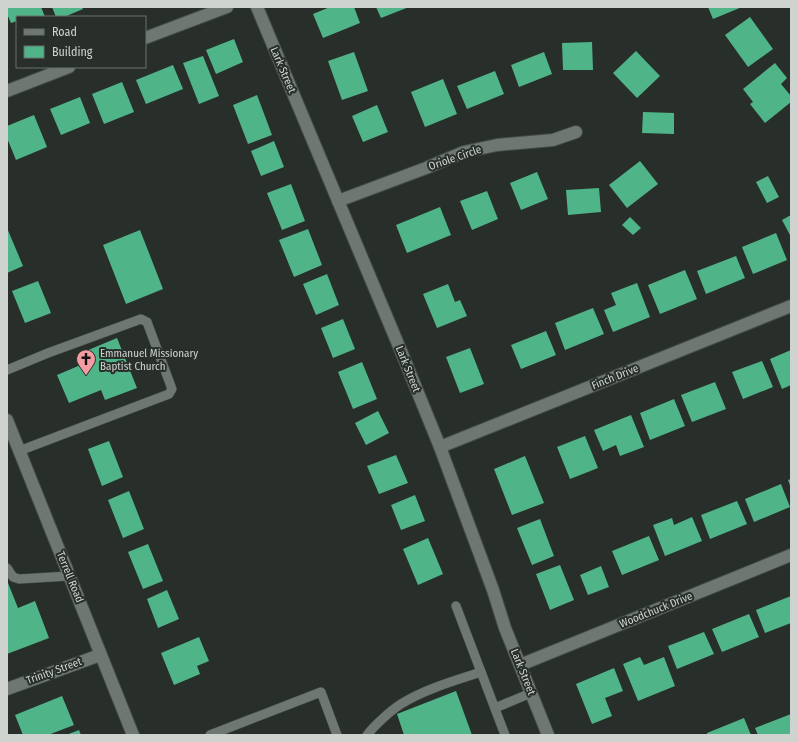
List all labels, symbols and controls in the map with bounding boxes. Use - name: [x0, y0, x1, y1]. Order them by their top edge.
- legend: [16, 16, 146, 68]
- text: Road: [52, 25, 77, 39]
- text: Building: [52, 45, 93, 59]
- street label: Lark Street: [267, 45, 299, 95]
- street label: Oriole Circle: [427, 143, 483, 173]
- street label: Lark Street: [393, 344, 423, 394]
- place label: Emmanuel Missionary Baptist Church: [100, 347, 198, 373]
- church icon: Emmanuel Missionary Baptist Church: [75, 348, 97, 376]
- street label: Finch Drive: [590, 362, 640, 392]
- street label: Terrell Road: [54, 550, 86, 604]
- street label: Woodchuck Drive: [618, 589, 694, 631]
- street label: Lark Street: [508, 647, 538, 697]
- street label: Trinity Street: [25, 655, 84, 687]

